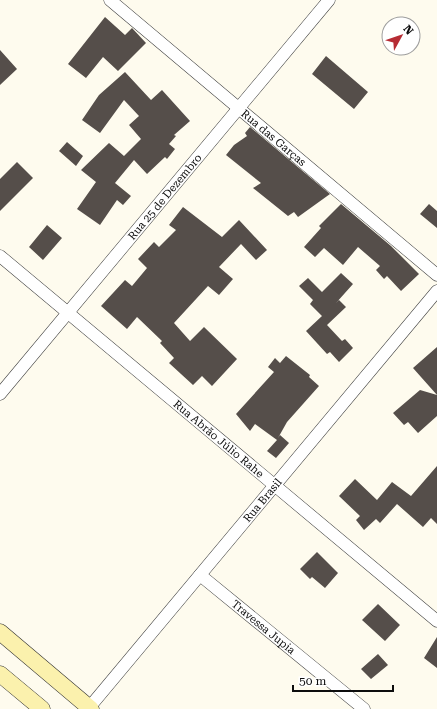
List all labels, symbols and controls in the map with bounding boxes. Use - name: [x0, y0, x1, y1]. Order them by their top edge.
- north arrow: [381, 16, 421, 56]
- text: N: [401, 22, 416, 38]
- street label: Rua das Garças: [238, 107, 308, 169]
- street label: Rua 25 de Dezembro: [125, 151, 205, 243]
- street label: Rua Abrão Júlio Rahe: [171, 398, 266, 481]
- street label: Rua Brasil: [241, 476, 285, 525]
- street label: Travessa Jupia: [229, 597, 298, 657]
- scale bar: [293, 667, 393, 693]
- text: 50 m: [299, 674, 326, 688]

